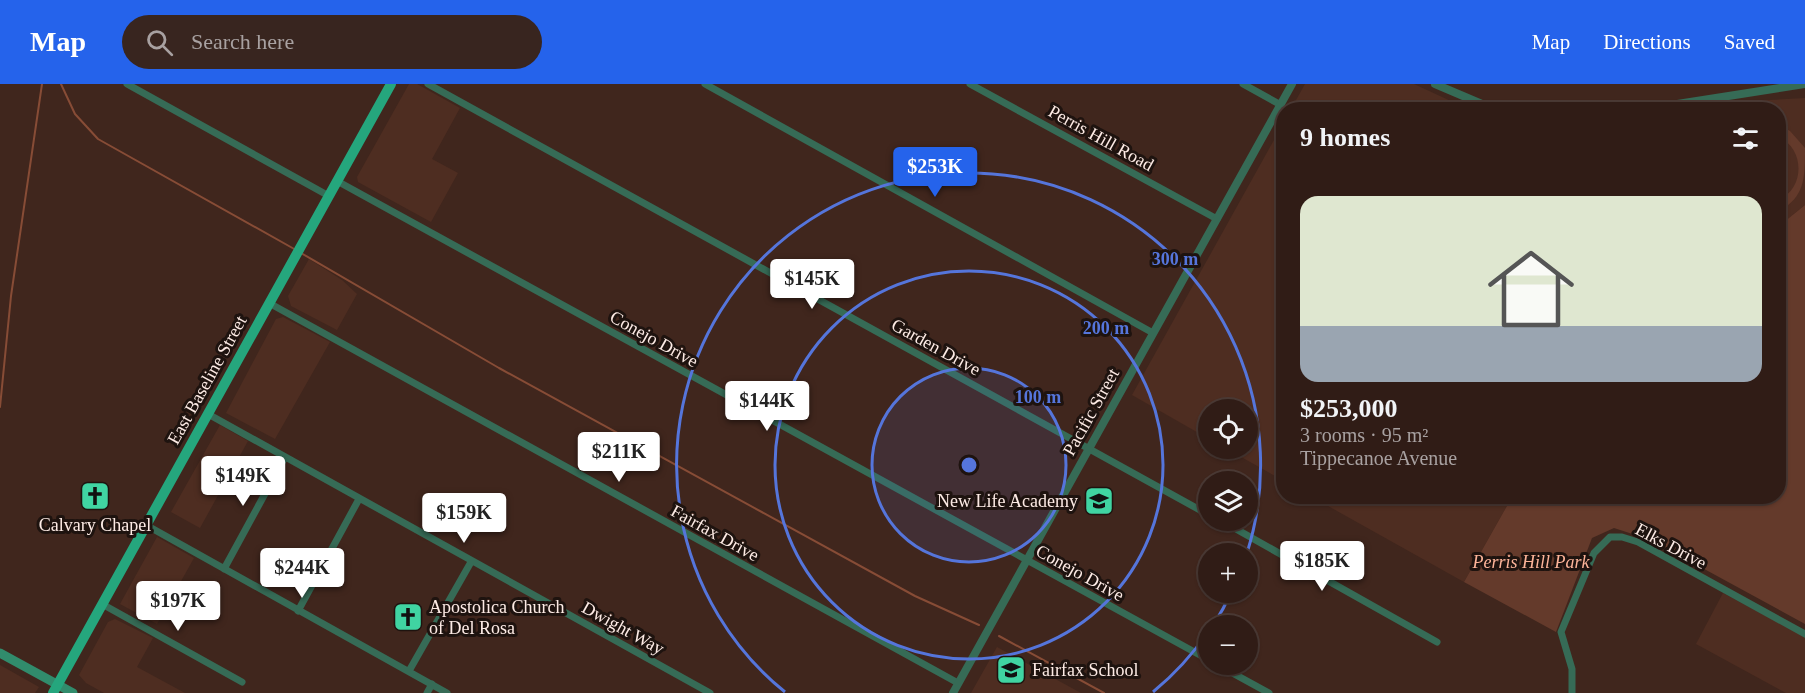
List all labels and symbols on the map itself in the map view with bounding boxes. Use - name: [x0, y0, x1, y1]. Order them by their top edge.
- street label: Perris Hill Road: [1045, 101, 1157, 175]
- pin: $253K: [893, 147, 977, 198]
- text: 300 m: [1152, 249, 1198, 269]
- pin: $145K: [770, 259, 854, 310]
- street label: Conejo Drive: [607, 307, 701, 371]
- street label: East Baseline Street: [163, 312, 251, 448]
- street label: Garden Drive: [888, 314, 984, 380]
- text: 200 m: [1083, 318, 1129, 338]
- street label: Pacific Street: [1059, 365, 1123, 459]
- pin: $144K: [725, 381, 809, 432]
- text: 100 m: [1015, 387, 1061, 407]
- pin: $211K: [577, 432, 661, 483]
- centre of rings: [959, 455, 979, 475]
- pin: $149K: [201, 456, 285, 507]
- church icon: Calvary Chapel: [79, 480, 111, 512]
- school or university icon: New Life Academy: [1083, 485, 1115, 517]
- place label: New Life Academy: [937, 491, 1078, 511]
- pin: $159K: [422, 493, 506, 544]
- street label: Fairfax Drive: [668, 501, 762, 565]
- place label: Calvary Chapel: [39, 515, 151, 535]
- street label: Elks Drive: [1632, 519, 1710, 573]
- street label: Conejo Drive: [1033, 541, 1127, 605]
- pin: $185K: [1280, 541, 1364, 592]
- pin: $244K: [260, 548, 344, 599]
- park label: Perris Hill Park: [1472, 552, 1591, 572]
- pin: $197K: [136, 581, 220, 632]
- place label: Apostolica Church of Del Rosa: [429, 597, 564, 638]
- street label: Dwight Way: [578, 597, 668, 659]
- church icon: Apostolica Church of Del Rosa: [392, 601, 424, 633]
- school or university icon: Fairfax School: [995, 654, 1027, 686]
- place label: Fairfax School: [1032, 660, 1138, 680]

